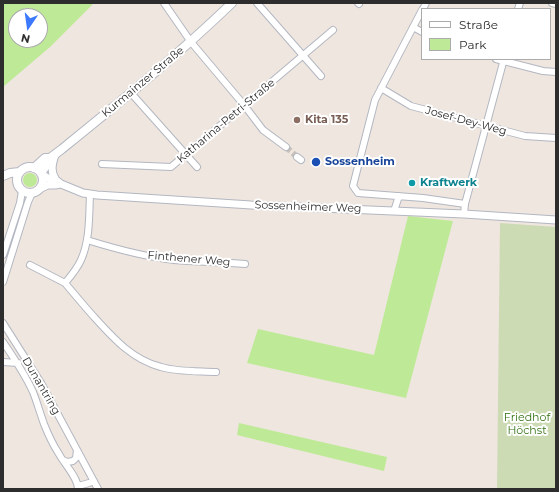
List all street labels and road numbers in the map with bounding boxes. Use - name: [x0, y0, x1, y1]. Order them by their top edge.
- street label: Kurmainzer Straße: [99, 44, 187, 120]
- street label: Katharina-Petri-Straße: [174, 76, 278, 166]
- street label: Josef-Dey-Weg: [424, 104, 508, 138]
- street label: Sossenheimer Weg: [254, 199, 362, 215]
- street label: Finthener Weg: [147, 249, 231, 269]
- street label: Dunantring: [19, 355, 63, 417]

